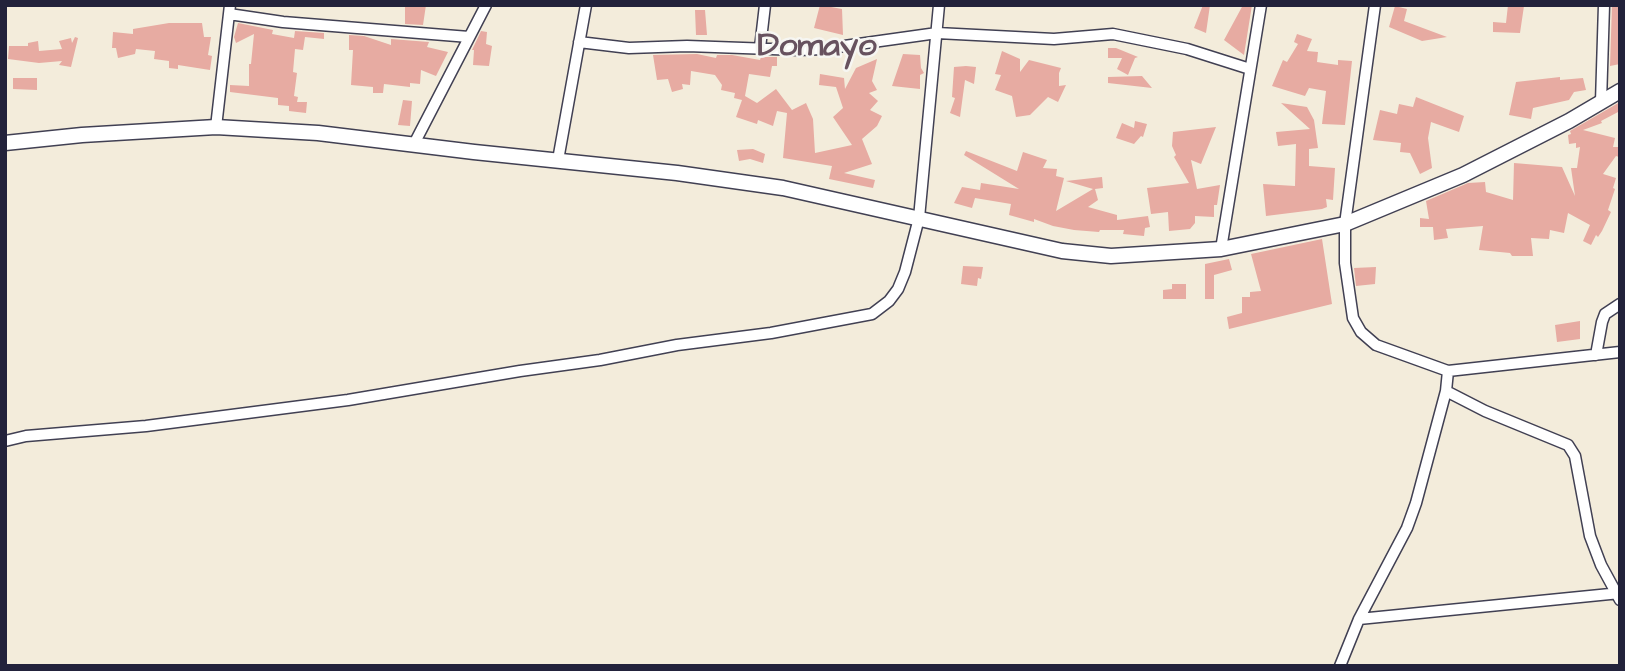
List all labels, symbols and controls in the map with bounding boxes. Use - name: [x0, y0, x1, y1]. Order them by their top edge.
- district label: Domayo: [757, 28, 877, 68]

